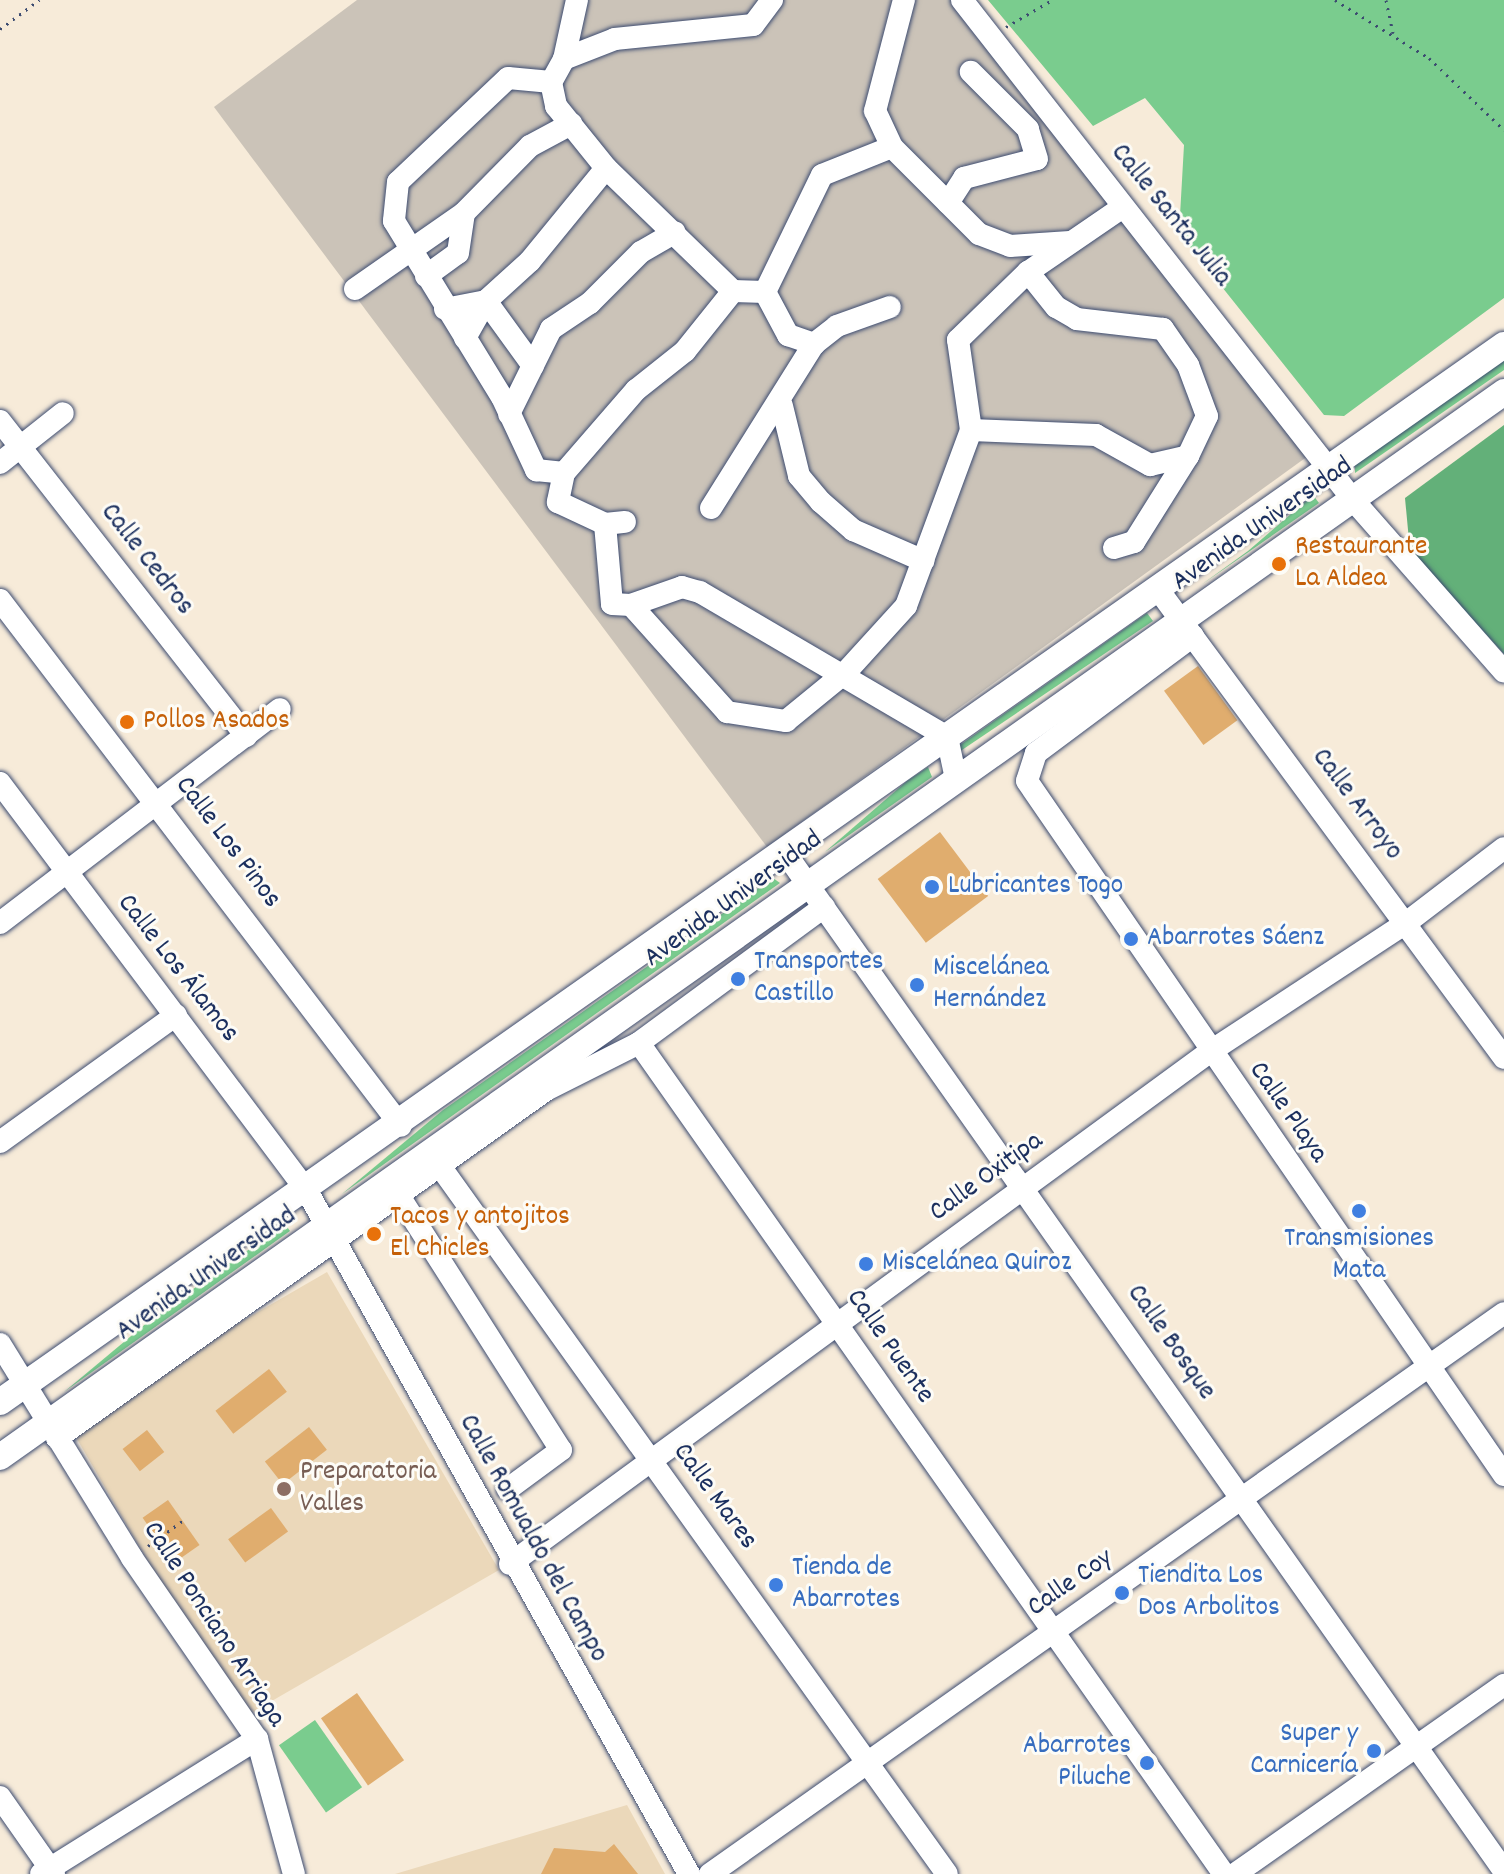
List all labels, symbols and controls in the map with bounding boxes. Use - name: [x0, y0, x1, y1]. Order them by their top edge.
- street label: Calle Santa Julia: [1102, 138, 1238, 294]
- street label: Avenida Universidad: [1166, 450, 1360, 600]
- street label: Calle Cedros: [92, 497, 200, 623]
- place label: Restaurante La Aldea: [1295, 531, 1427, 597]
- marker: Restaurante La Aldea: [1270, 555, 1288, 573]
- place label: Pollos Asados: [143, 705, 290, 739]
- marker: Pollos Asados: [118, 713, 136, 731]
- street label: Calle Arroyo: [1303, 742, 1409, 868]
- street label: Calle Los Pinos: [167, 771, 287, 915]
- street label: Avenida Universidad: [638, 824, 830, 976]
- place label: Lubricantes Togo: [948, 870, 1123, 904]
- marker: Lubricantes Togo: [923, 878, 941, 896]
- street label: Calle Los Álamos: [109, 888, 245, 1050]
- place label: Abarrotes Sáenz: [1147, 922, 1324, 956]
- marker: Abarrotes Sáenz: [1122, 930, 1140, 948]
- place label: Transportes Castillo: [754, 946, 884, 1012]
- place label: Miscelánea Hernández: [933, 952, 1049, 1018]
- marker: Transportes Castillo: [729, 970, 747, 988]
- marker: Miscelánea Hernández: [908, 976, 926, 994]
- street label: Calle Playa: [1240, 1056, 1334, 1170]
- street label: Calle Oxitipa: [924, 1126, 1050, 1230]
- street label: Avenida Universidad: [110, 1200, 304, 1350]
- place label: Tacos y antojitos El Chicles: [390, 1201, 570, 1267]
- marker: Transmisiones Mata: [1350, 1202, 1368, 1220]
- place label: Transmisiones Mata: [1284, 1223, 1434, 1289]
- marker: Tacos y antojitos El Chicles: [365, 1225, 383, 1243]
- place label: Miscelánea Quiroz: [882, 1247, 1071, 1281]
- marker: Miscelánea Quiroz: [857, 1255, 875, 1273]
- street label: Calle Bosque: [1118, 1279, 1222, 1407]
- street label: Calle Puente: [837, 1283, 941, 1411]
- street label: Calle Romualdo del Campo: [450, 1409, 614, 1669]
- street label: Calle Mares: [664, 1437, 764, 1557]
- place label: Preparatoria Valles: [300, 1456, 436, 1522]
- marker: Preparatoria Valles: [275, 1480, 293, 1498]
- street label: Calle Ponciano Arriaga: [134, 1516, 292, 1734]
- street label: Calle Coy: [1022, 1543, 1120, 1625]
- place label: Tienda de Abarrotes: [792, 1552, 900, 1618]
- place label: Tiendita Los Dos Arbolitos: [1138, 1560, 1280, 1626]
- marker: Tienda de Abarrotes: [767, 1576, 785, 1594]
- marker: Tiendita Los Dos Arbolitos: [1113, 1584, 1131, 1602]
- place label: Super y Carnicería: [1250, 1718, 1358, 1784]
- place label: Abarrotes Piluche: [1023, 1730, 1131, 1796]
- marker: Super y Carnicería: [1365, 1742, 1383, 1760]
- marker: Abarrotes Piluche: [1138, 1754, 1156, 1772]

